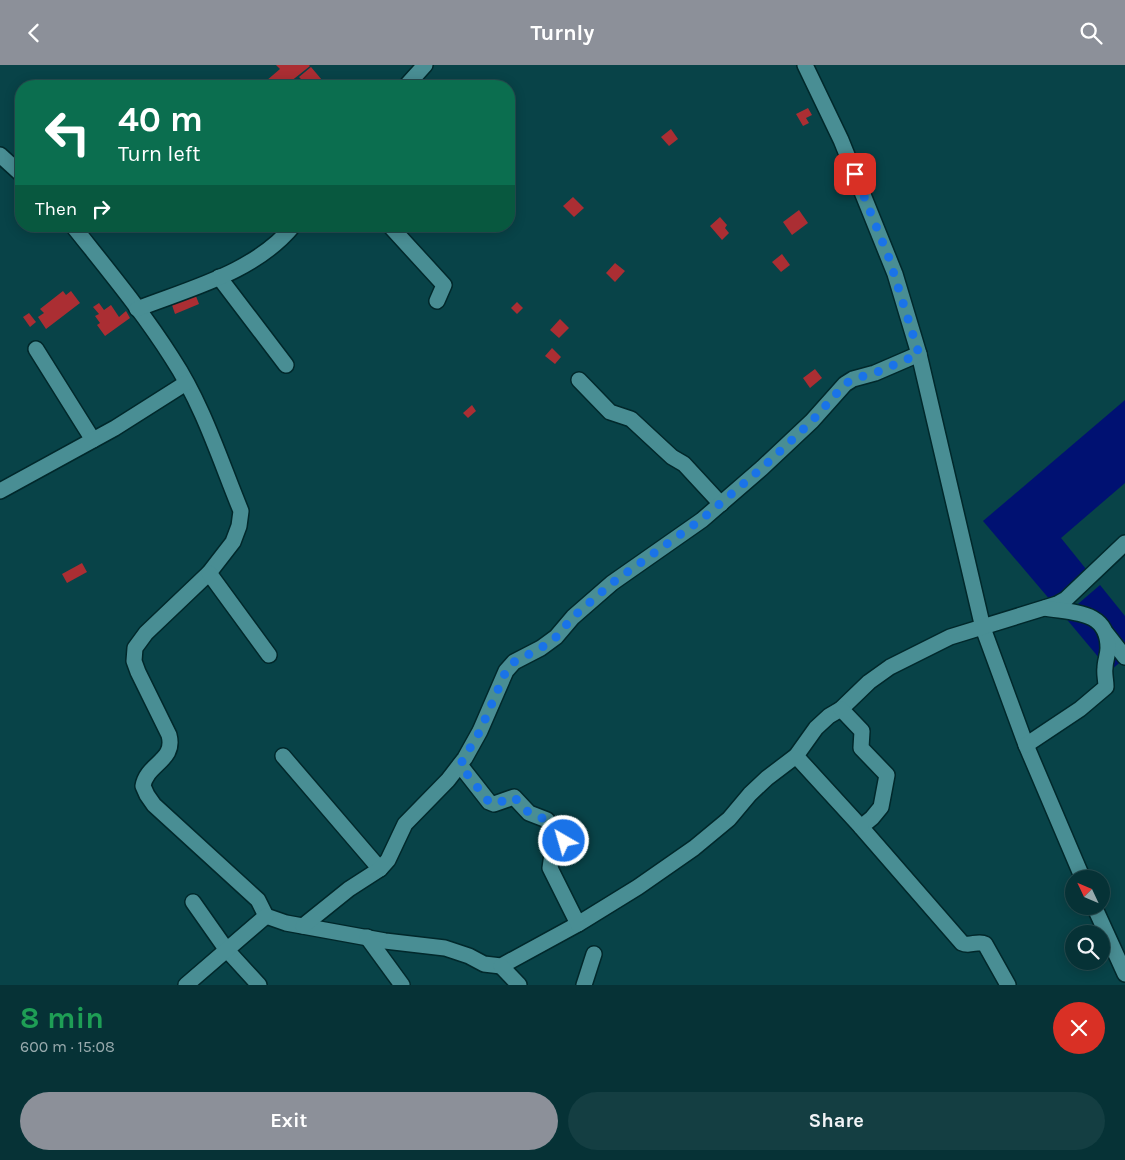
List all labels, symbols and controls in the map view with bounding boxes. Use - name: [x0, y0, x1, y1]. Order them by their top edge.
- icon: back: [20, 19, 48, 47]
- icon: search: [1077, 19, 1105, 47]
- text: Turnly: [531, 20, 594, 46]
- text: 40 m: [118, 99, 203, 140]
- icon: left: [35, 100, 100, 165]
- text: Turn left: [118, 141, 201, 167]
- pin: [834, 153, 876, 195]
- icon: arrive: [841, 160, 869, 188]
- icon: right: [87, 195, 115, 223]
- text: Then: [35, 198, 77, 220]
- position arrow: [537, 814, 589, 866]
- north arrow: [1065, 870, 1110, 915]
- map controls: [1065, 870, 1110, 970]
- button: search: [1065, 925, 1110, 970]
- text: 8 min: [20, 1000, 104, 1036]
- button: close: [1053, 1002, 1105, 1054]
- text: 600 m · 15:08: [20, 1037, 115, 1056]
- button: Exit: [20, 1092, 558, 1150]
- button: Share: [568, 1092, 1105, 1150]

